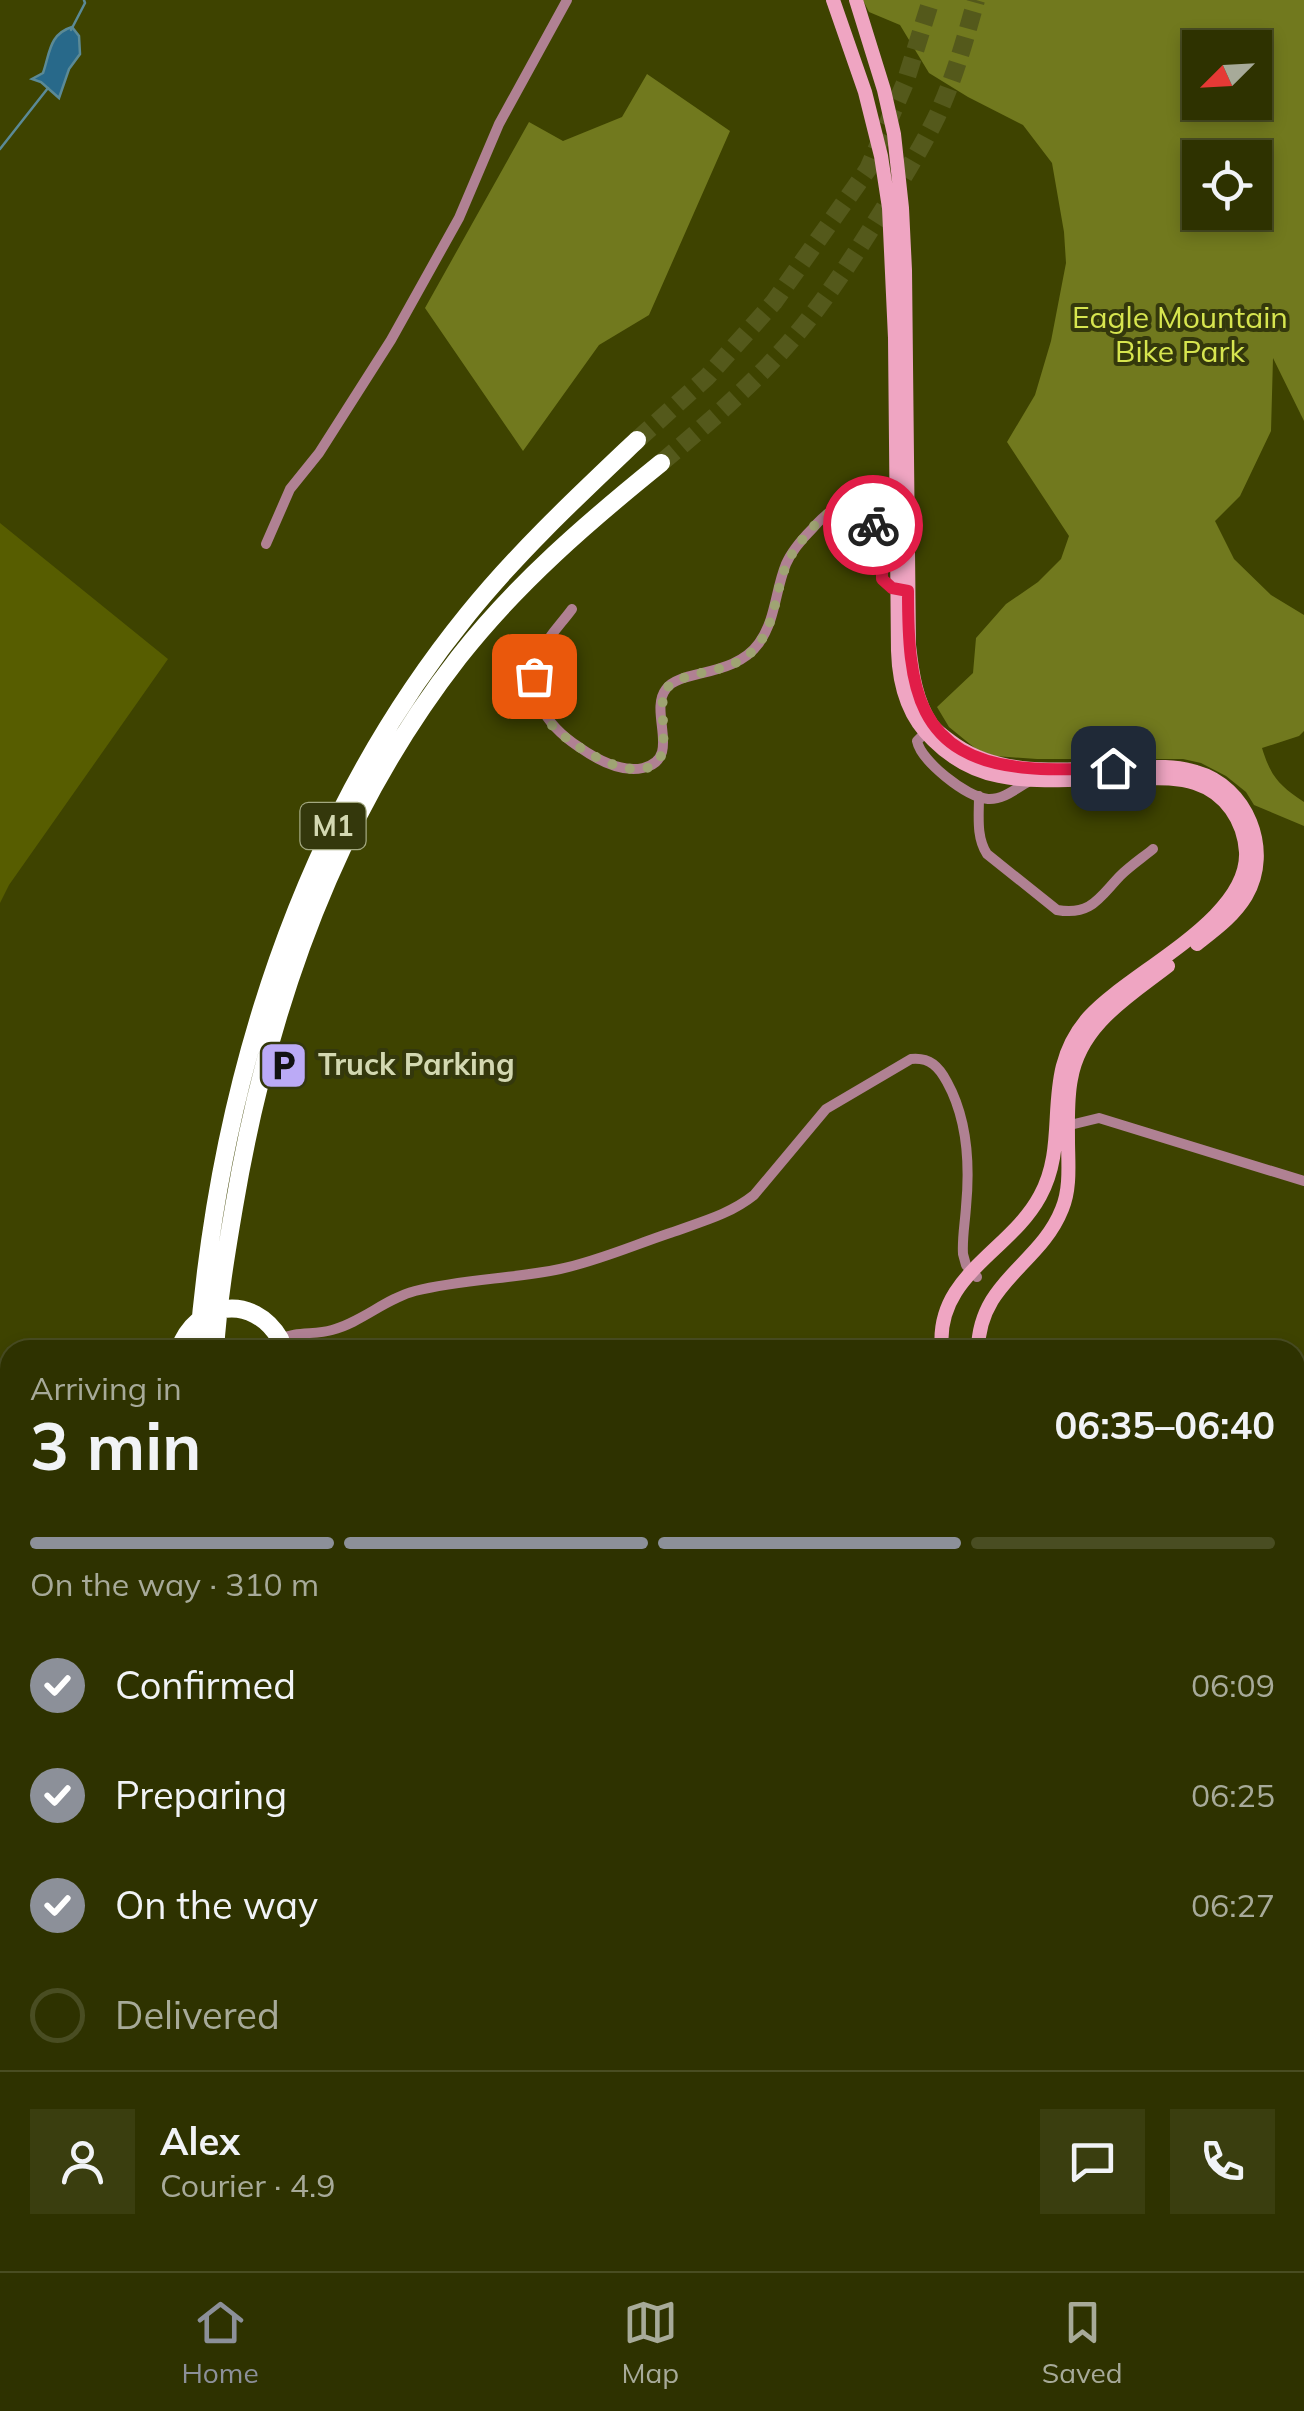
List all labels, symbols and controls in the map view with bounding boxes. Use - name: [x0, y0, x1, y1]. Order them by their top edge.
- north arrow: [1182, 30, 1272, 120]
- map controls: [1182, 30, 1272, 230]
- button: locate: [1182, 140, 1272, 230]
- park label: Eagle Mountain Bike Park: [1072, 298, 1288, 370]
- courier: [823, 475, 923, 575]
- icon: bike: [846, 498, 901, 553]
- pin: [492, 634, 577, 719]
- icon: bag: [507, 649, 562, 704]
- pin: [1071, 726, 1156, 811]
- icon: home: [1086, 741, 1141, 796]
- road number: M1: [300, 803, 366, 849]
- parking icon: Truck Parking: [257, 1039, 309, 1091]
- place label: Truck Parking: [318, 1045, 515, 1083]
- text: Arriving in: [30, 1368, 182, 1408]
- text: 06:35–06:40: [1055, 1401, 1275, 1449]
- text: 3 min: [30, 1405, 201, 1486]
- text: On the way · 310 m: [30, 1564, 319, 1604]
- icon: check: [30, 1658, 85, 1713]
- text: Confirmed: [115, 1661, 296, 1709]
- text: 06:09: [1191, 1665, 1275, 1705]
- icon: check: [30, 1768, 85, 1823]
- text: Preparing: [115, 1771, 287, 1819]
- text: 06:25: [1191, 1775, 1275, 1815]
- icon: check: [30, 1878, 85, 1933]
- text: On the way: [115, 1881, 318, 1929]
- text: 06:27: [1191, 1885, 1275, 1925]
- text: Delivered: [115, 1991, 280, 2039]
- button: person: [30, 2109, 135, 2214]
- button: chat: [1040, 2109, 1145, 2214]
- button: phone: [1170, 2109, 1275, 2214]
- text: Alex: [160, 2117, 240, 2165]
- text: Courier · 4.9: [160, 2165, 336, 2205]
- tab: Home: [181, 2295, 259, 2390]
- tab: Map: [621, 2295, 679, 2390]
- tab: Saved: [1042, 2295, 1123, 2390]

